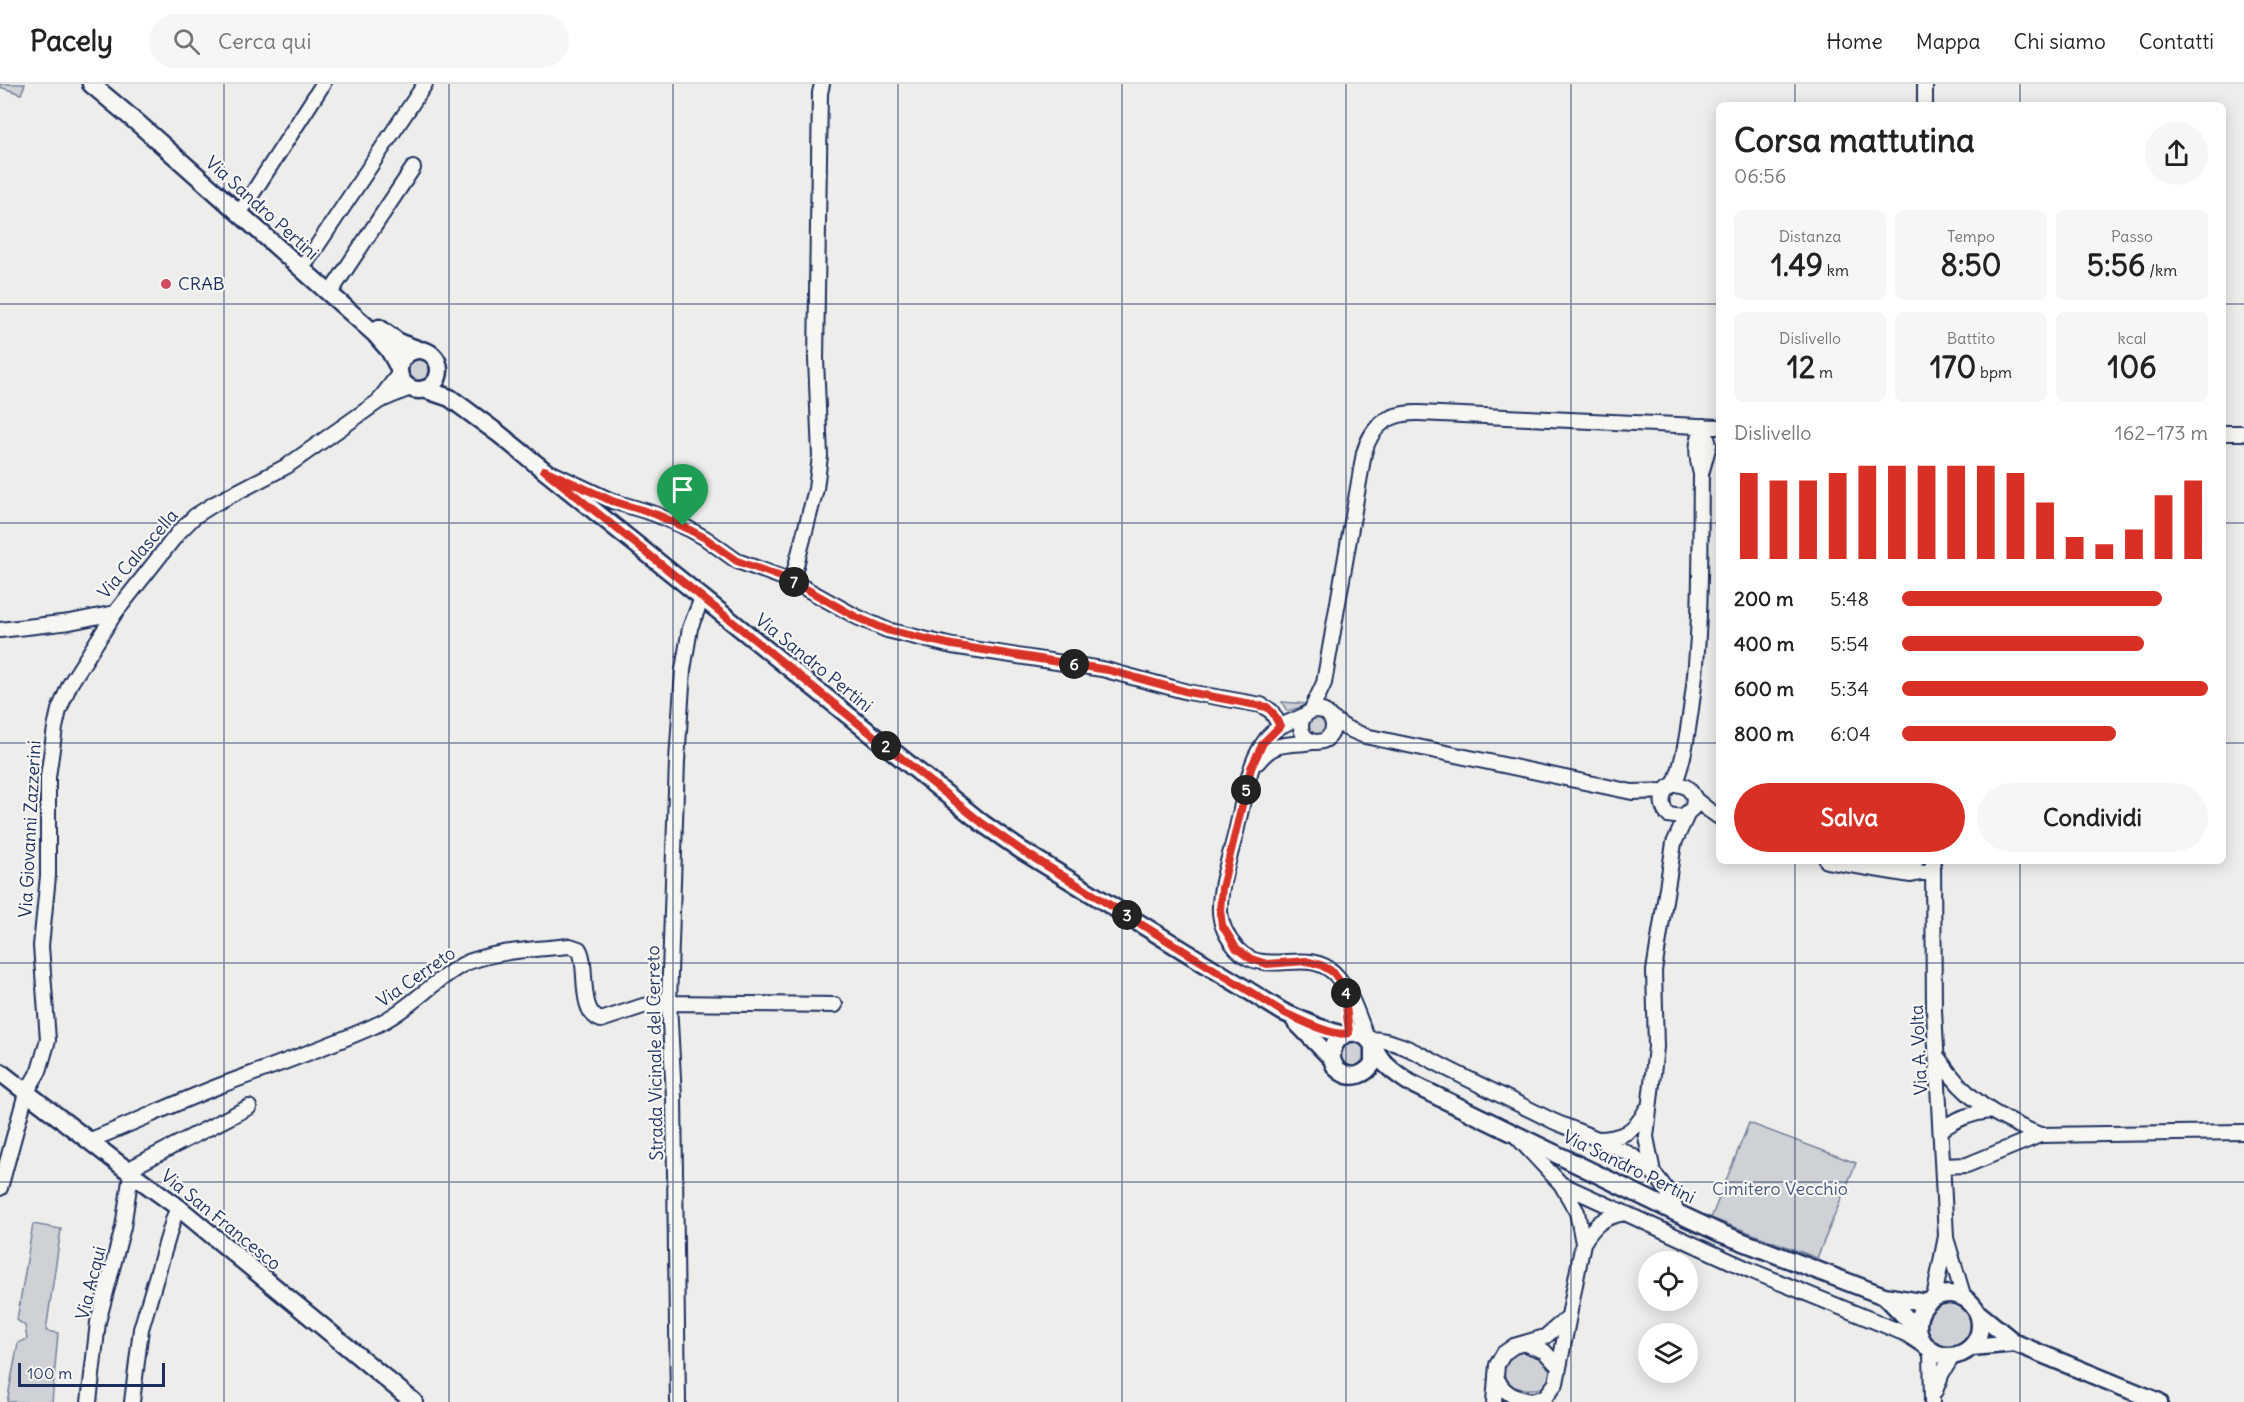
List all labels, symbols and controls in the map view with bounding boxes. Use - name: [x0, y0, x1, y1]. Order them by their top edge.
- search box: [149, 14, 569, 68]
- text: Pacely: [30, 23, 113, 59]
- icon: search: [170, 25, 203, 58]
- text: Cerca qui: [218, 27, 311, 55]
- text: Home: [1826, 28, 1883, 55]
- text: Mappa: [1916, 28, 1981, 55]
- text: Chi siamo: [2014, 28, 2106, 55]
- text: Contatti: [2139, 28, 2214, 55]
- text: Corsa mattutina: [1734, 119, 1975, 161]
- button: share: [2145, 122, 2208, 185]
- street label: Via Sandro Pertini: [201, 151, 324, 265]
- text: 06:56: [1734, 163, 1786, 188]
- text: Distanza: [1779, 226, 1841, 246]
- text: Tempo: [1947, 226, 1995, 246]
- text: Passo: [2111, 226, 2153, 246]
- text: 1.49: [1771, 246, 1823, 284]
- text: 8:50: [1940, 246, 2002, 284]
- text: 5:56: [2087, 246, 2145, 284]
- text: km: [1823, 260, 1849, 280]
- text: /km: [2145, 260, 2177, 280]
- place label: CRAB: [178, 272, 225, 295]
- marker: CRAB: [159, 277, 173, 291]
- text: Dislivello: [1779, 328, 1841, 348]
- text: Battito: [1947, 328, 1995, 348]
- text: kcal: [2118, 328, 2146, 348]
- text: 12: [1787, 348, 1815, 386]
- text: 170: [1930, 348, 1976, 386]
- text: 106: [2108, 348, 2156, 386]
- text: m: [1815, 362, 1833, 382]
- text: bpm: [1976, 362, 2012, 382]
- text: Dislivello: [1734, 420, 1811, 445]
- text: 162–173 m: [2115, 420, 2208, 445]
- pin: [657, 464, 708, 526]
- icon: arrive: [666, 473, 699, 506]
- street label: Via Calascella: [92, 504, 183, 603]
- pin: 7: [779, 567, 809, 597]
- text: 7: [790, 572, 798, 592]
- text: 200 m: [1734, 586, 1794, 611]
- text: 5:48: [1830, 586, 1869, 611]
- street label: Via Sandro Pertini: [751, 608, 878, 717]
- text: 400 m: [1734, 631, 1794, 656]
- text: 5:54: [1830, 631, 1869, 656]
- pin: 6: [1059, 649, 1089, 679]
- text: 6: [1069, 654, 1079, 674]
- text: 600 m: [1734, 676, 1794, 701]
- text: 5:34: [1830, 676, 1869, 701]
- text: 800 m: [1734, 721, 1794, 746]
- text: 6:04: [1830, 721, 1871, 746]
- pin: 2: [871, 731, 901, 761]
- text: 2: [882, 736, 890, 756]
- street label: Via Giovanni Zazzerini: [13, 740, 46, 918]
- pin: 5: [1231, 775, 1261, 805]
- text: 5: [1241, 780, 1251, 800]
- button: Salva: [1734, 783, 1965, 852]
- button: Condividi: [1977, 783, 2208, 852]
- pin: 3: [1112, 900, 1142, 930]
- text: 3: [1122, 905, 1132, 925]
- street label: Via Cerreto: [372, 941, 460, 1012]
- street label: Strada Vicinale del Cerreto: [641, 945, 668, 1161]
- pin: 4: [1331, 978, 1361, 1008]
- text: 4: [1341, 983, 1351, 1003]
- street label: Via A. Volta: [1905, 1004, 1932, 1096]
- street label: Via Sandro Pertini: [1559, 1125, 1699, 1209]
- street label: Via San Francesco: [157, 1164, 286, 1275]
- park label: Cimitero Vecchio: [1712, 1177, 1848, 1200]
- street label: Via Acqui: [70, 1244, 111, 1322]
- map controls: [1638, 1251, 1698, 1383]
- button: locate: [1638, 1251, 1698, 1311]
- button: layers: [1638, 1323, 1698, 1383]
- scale bar: [18, 1360, 165, 1388]
- text: 100 m: [27, 1363, 72, 1383]

